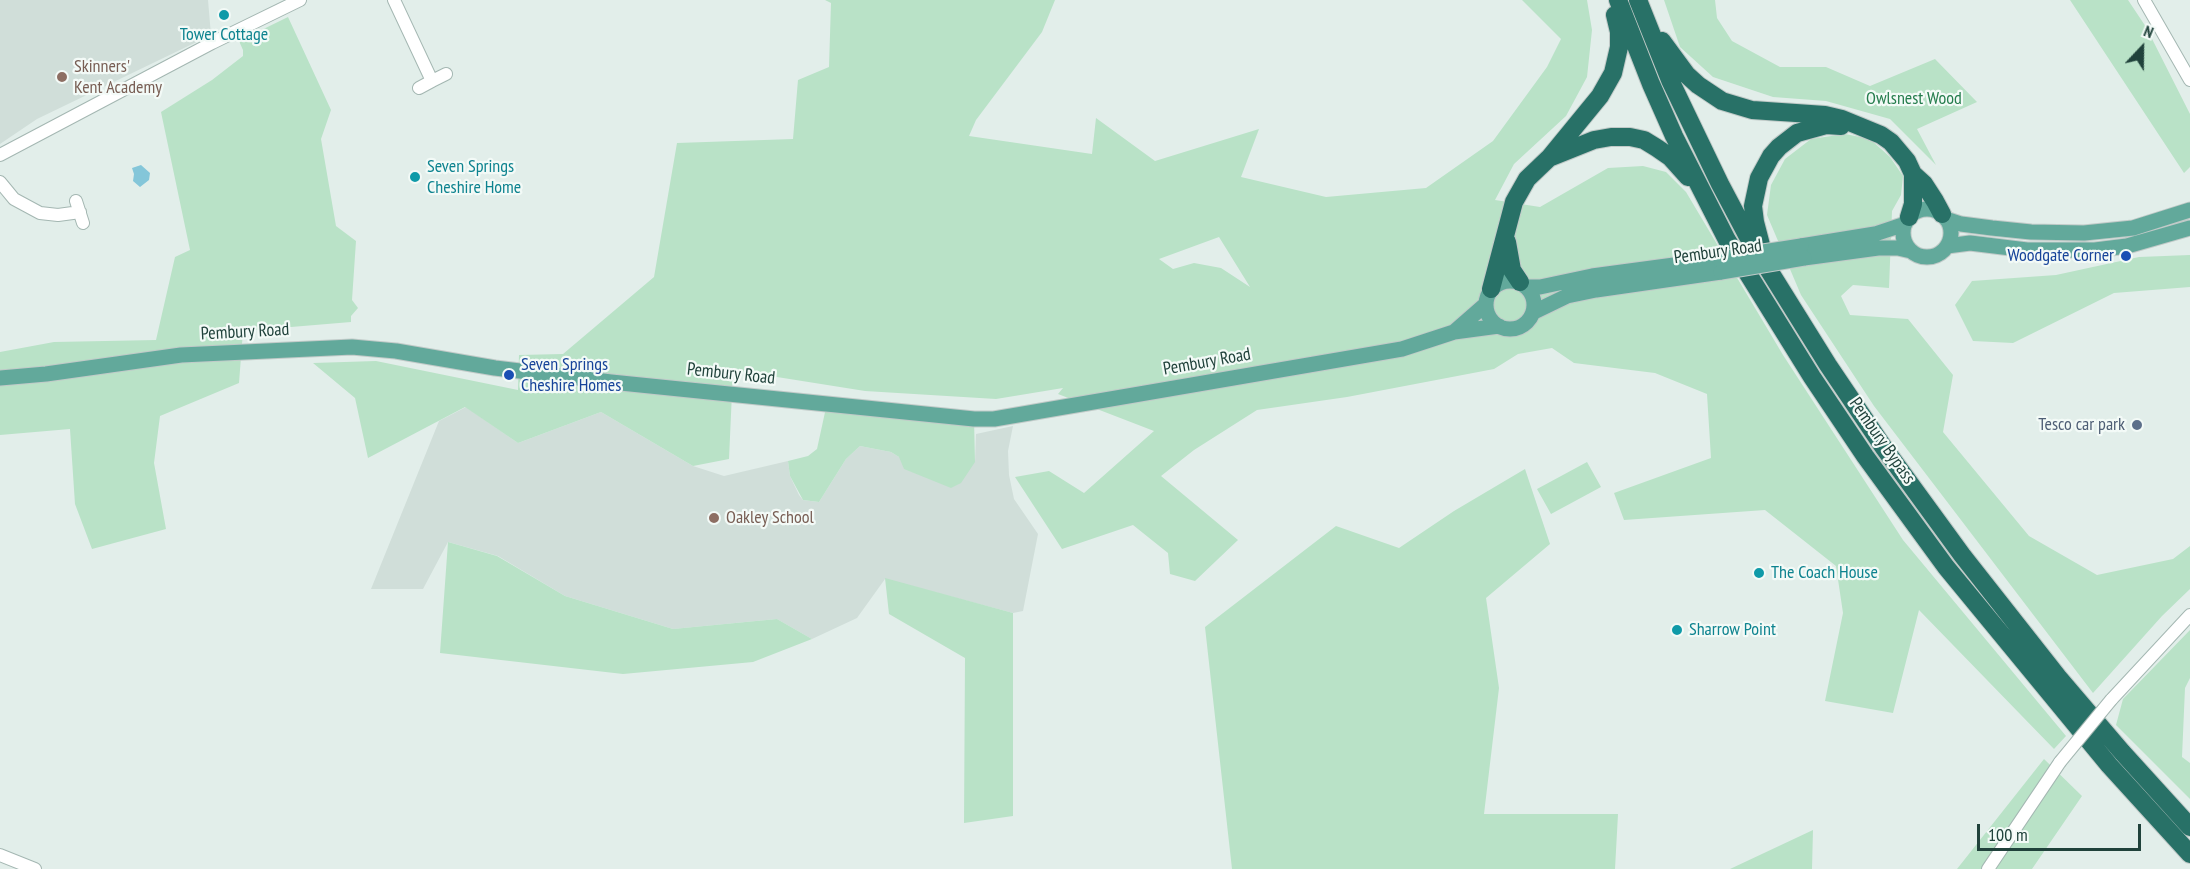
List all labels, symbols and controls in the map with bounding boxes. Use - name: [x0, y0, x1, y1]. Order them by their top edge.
- marker: Tower Cottage: [217, 8, 231, 22]
- north arrow: [2112, 18, 2172, 78]
- text: N: [2141, 20, 2156, 42]
- place label: Tower Cottage: [180, 24, 268, 46]
- place label: Skinners' Kent Academy: [74, 56, 162, 98]
- marker: Skinners' Kent Academy: [55, 70, 69, 84]
- park label: Owlsnest Wood: [1866, 88, 1962, 110]
- place label: Seven Springs Cheshire Home: [427, 156, 521, 198]
- marker: Seven Springs Cheshire Home: [408, 170, 422, 184]
- street label: Pembury Road: [1673, 235, 1763, 269]
- place label: Woodgate Corner: [2007, 245, 2114, 267]
- marker: Woodgate Corner: [2119, 249, 2133, 263]
- street label: Pembury Road: [200, 319, 290, 345]
- street label: Pembury Road: [1161, 344, 1253, 380]
- place label: Seven Springs Cheshire Homes: [521, 354, 621, 397]
- street label: Pembury Road: [686, 359, 776, 389]
- marker: Seven Springs Cheshire Homes: [502, 368, 516, 382]
- street label: Pembury Bypass: [1844, 394, 1920, 488]
- place label: Tesco car park: [2038, 414, 2125, 436]
- marker: Tesco car park: [2130, 418, 2144, 432]
- place label: Oakley School: [726, 507, 814, 529]
- marker: Oakley School: [707, 511, 721, 525]
- place label: The Coach House: [1771, 562, 1878, 584]
- marker: The Coach House: [1752, 566, 1766, 580]
- place label: Sharrow Point: [1689, 619, 1776, 641]
- marker: Sharrow Point: [1670, 623, 1684, 637]
- scale bar: [1980, 812, 2144, 850]
- text: 100 m: [1988, 823, 2028, 846]

